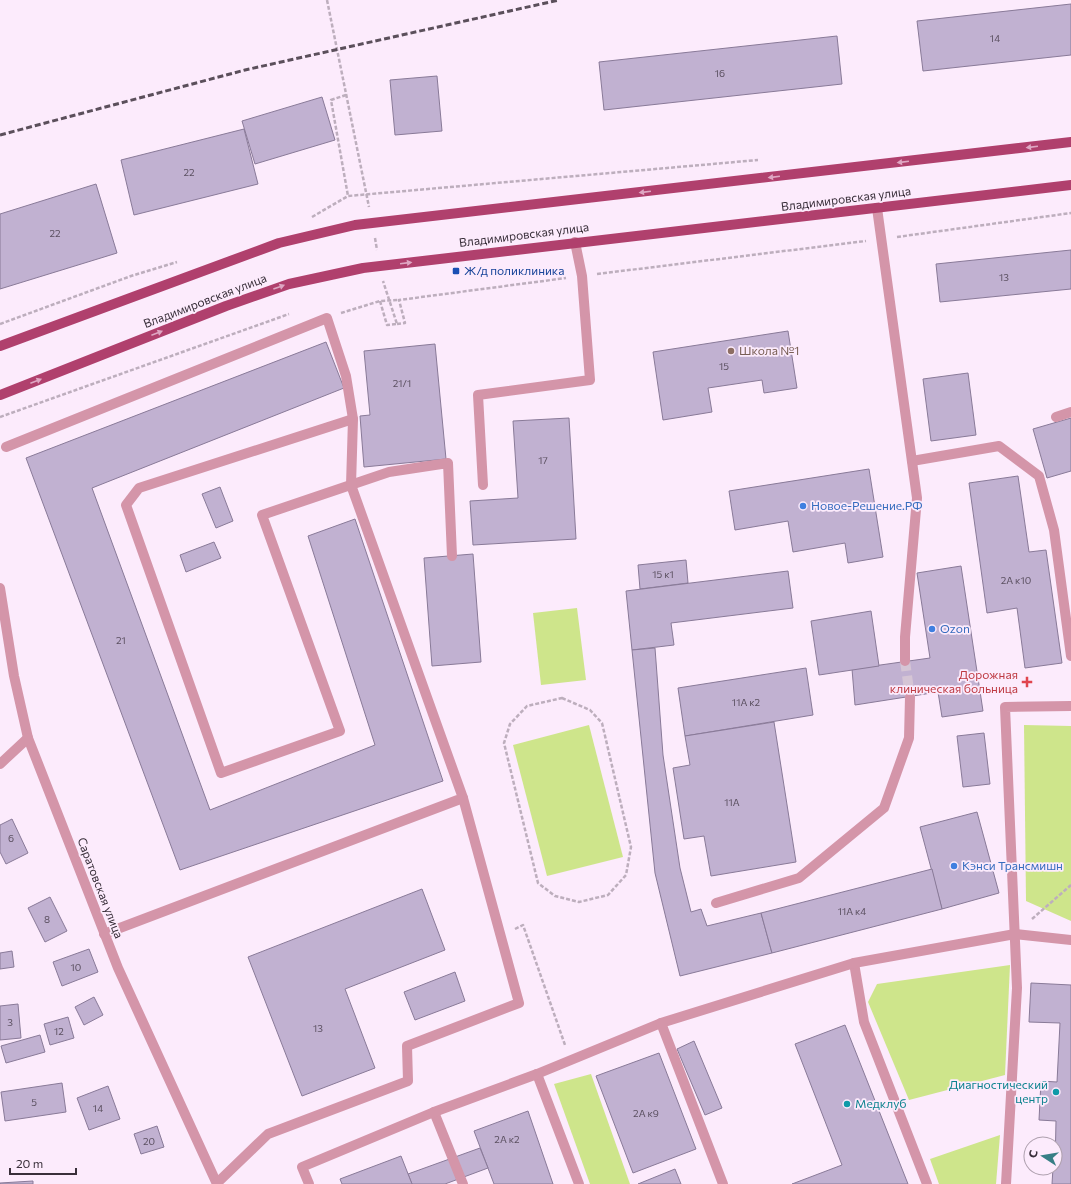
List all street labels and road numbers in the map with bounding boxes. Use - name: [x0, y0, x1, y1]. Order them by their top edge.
- street label: Владимировская улица: [780, 183, 912, 213]
- street label: Владимировская улица: [458, 219, 590, 249]
- street label: Владимировская улица: [141, 270, 268, 330]
- street label: Саратовская улица: [75, 835, 127, 940]

